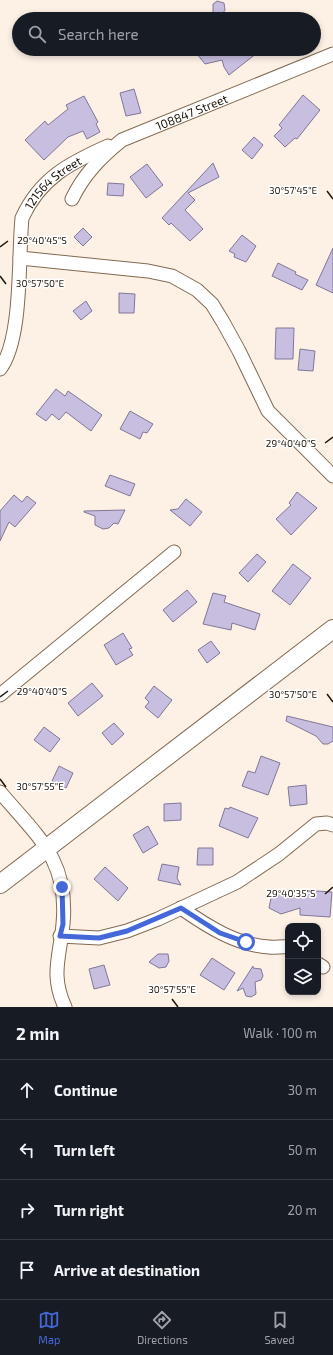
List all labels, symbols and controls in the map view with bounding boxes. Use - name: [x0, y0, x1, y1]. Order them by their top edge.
- search box: [12, 12, 321, 56]
- icon: search: [26, 23, 48, 45]
- text: Search here: [58, 25, 139, 43]
- street label: 108847 Street: [154, 91, 230, 133]
- street label: 121564 Street: [21, 153, 84, 211]
- text: 30°57'45"E: [269, 184, 318, 196]
- text: 29°40'45"S: [17, 234, 67, 246]
- text: 30°57'50"E: [16, 277, 65, 289]
- text: 29°40'40"S: [266, 437, 317, 449]
- text: 29°40'40"S: [17, 685, 68, 697]
- text: 30°57'50"E: [269, 688, 318, 700]
- text: 30°57'55"E: [16, 780, 64, 792]
- route end: [53, 878, 71, 896]
- text: 29°40'35"S: [266, 887, 316, 899]
- map controls: [285, 923, 321, 995]
- button: locate: [285, 923, 321, 959]
- route start: [237, 933, 255, 951]
- button: layers: [285, 959, 321, 995]
- text: 30°57'55"E: [148, 983, 196, 995]
- text: 2 min: [16, 1023, 59, 1043]
- text: Walk · 100 m: [243, 1025, 317, 1041]
- icon: ahead: [16, 1079, 38, 1101]
- text: Continue: [54, 1081, 117, 1099]
- text: 30 m: [288, 1082, 317, 1098]
- icon: left: [16, 1139, 38, 1161]
- text: Turn left: [54, 1141, 115, 1159]
- text: 50 m: [288, 1142, 317, 1158]
- icon: right: [16, 1199, 38, 1221]
- text: Turn right: [54, 1201, 124, 1219]
- text: 20 m: [288, 1202, 317, 1218]
- icon: arrive: [16, 1259, 38, 1281]
- text: Arrive at destination: [54, 1261, 200, 1279]
- tab: Map: [38, 1309, 60, 1346]
- tab: Directions: [137, 1309, 188, 1346]
- tab: Saved: [264, 1309, 295, 1346]

